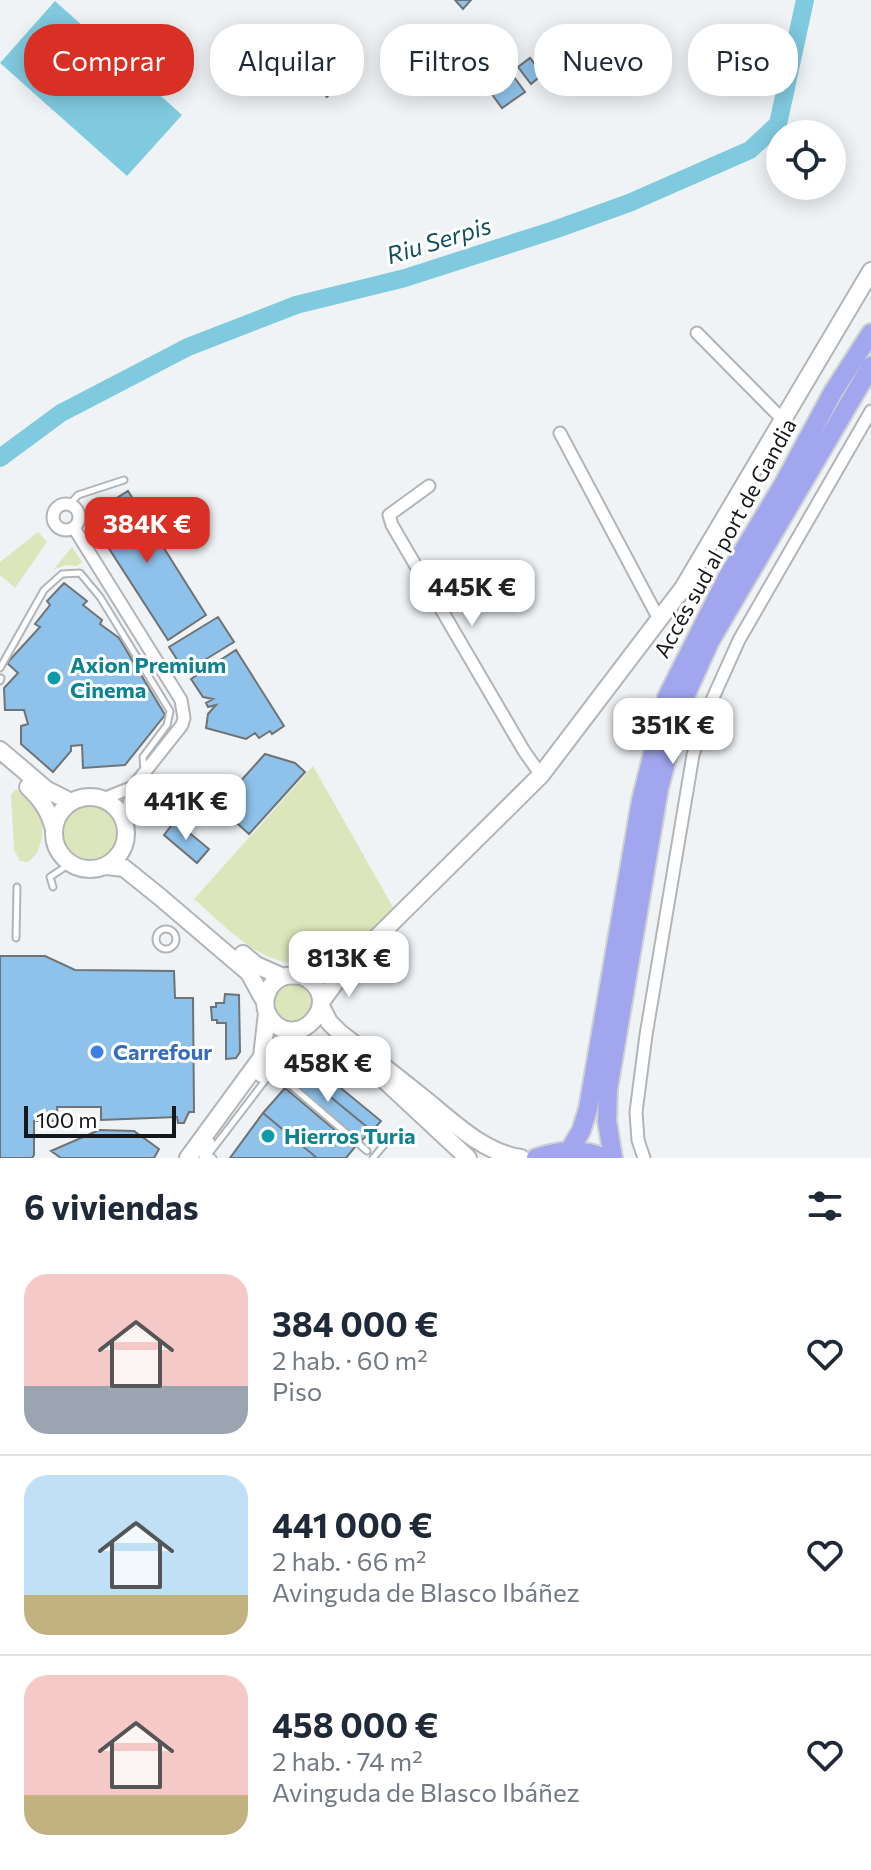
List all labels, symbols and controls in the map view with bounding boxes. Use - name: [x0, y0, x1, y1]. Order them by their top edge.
- chip: Comprar: [24, 24, 194, 96]
- chip: Alquilar: [210, 24, 364, 96]
- chip: Filtros: [380, 24, 518, 96]
- chip: Nuevo: [534, 24, 672, 96]
- chip: Piso: [688, 24, 798, 96]
- map controls: [766, 120, 846, 200]
- button: locate: [766, 120, 846, 200]
- water label: Riu Serpis: [383, 210, 494, 269]
- street label: Accés sud al port de Gandia: [647, 413, 802, 662]
- pin: 384K €: [82, 497, 212, 565]
- text: 384K €: [103, 507, 191, 538]
- pin: 445K €: [407, 560, 537, 628]
- text: 445K €: [428, 570, 516, 601]
- place label: Axion Premium Cinema: [70, 651, 226, 703]
- marker: Axion Premium Cinema: [45, 669, 63, 687]
- pin: 351K €: [608, 698, 738, 766]
- text: 351K €: [631, 708, 715, 739]
- pin: 441K €: [121, 774, 251, 842]
- text: 441K €: [144, 784, 228, 815]
- pin: 813K €: [284, 931, 414, 999]
- text: 813K €: [307, 941, 391, 972]
- pin: 458K €: [263, 1036, 393, 1104]
- place label: Carrefour: [113, 1038, 212, 1065]
- marker: Carrefour: [88, 1043, 106, 1061]
- text: 458K €: [284, 1046, 372, 1077]
- scale bar: [24, 1102, 176, 1138]
- text: 100 m: [36, 1106, 98, 1133]
- place label: Hierros Turia: [284, 1122, 416, 1149]
- marker: Hierros Turia: [259, 1127, 277, 1145]
- icon: filters: [803, 1184, 847, 1228]
- text: 6 viviendas: [24, 1185, 199, 1227]
- text: 384 000 €: [272, 1302, 438, 1344]
- icon: home: [88, 1306, 184, 1402]
- icon: heart: [803, 1332, 847, 1376]
- text: 2 hab. · 60 m²: [272, 1344, 428, 1375]
- text: Piso: [272, 1375, 322, 1406]
- text: 441 000 €: [272, 1503, 433, 1545]
- icon: home: [88, 1507, 184, 1603]
- icon: heart: [803, 1533, 847, 1577]
- text: 2 hab. · 66 m²: [272, 1545, 427, 1576]
- text: Avinguda de Blasco Ibáñez: [272, 1576, 580, 1607]
- text: 458 000 €: [272, 1703, 438, 1745]
- icon: home: [88, 1707, 184, 1803]
- icon: heart: [803, 1733, 847, 1777]
- text: 2 hab. · 74 m²: [272, 1745, 423, 1776]
- text: Avinguda de Blasco Ibáñez: [272, 1776, 580, 1807]

